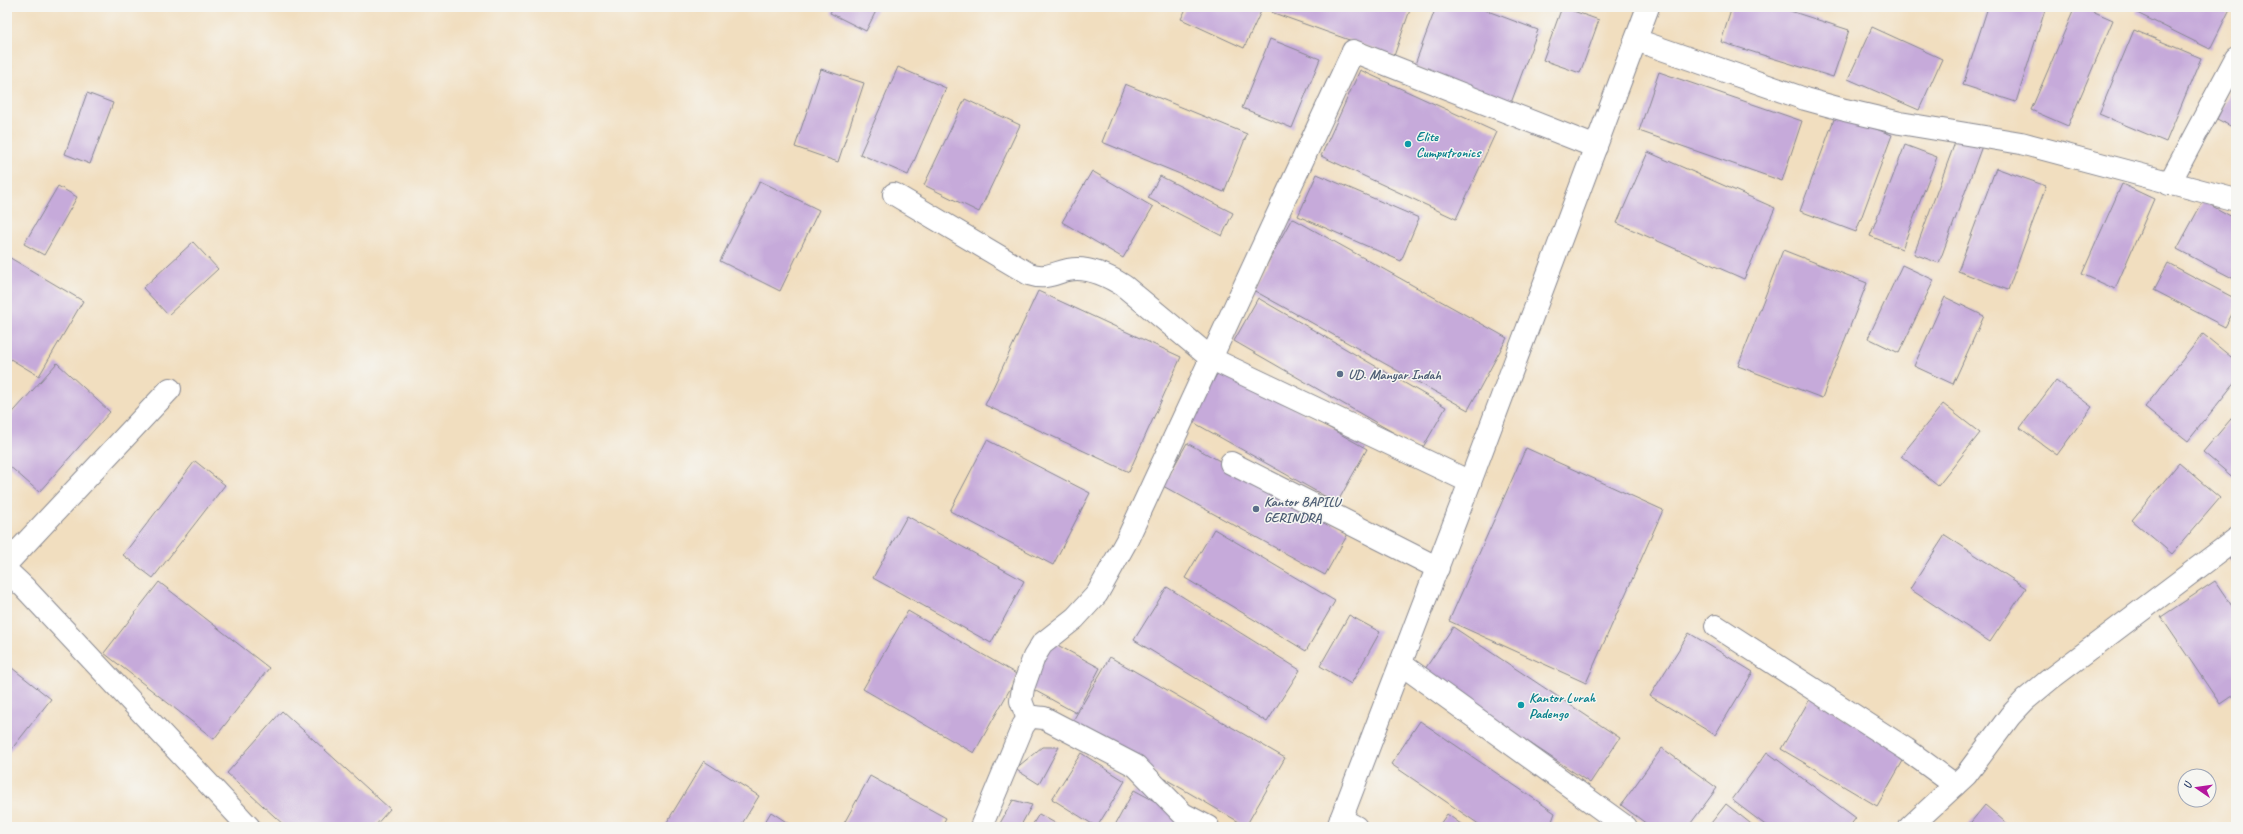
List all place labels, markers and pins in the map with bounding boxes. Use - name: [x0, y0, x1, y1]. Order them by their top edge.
- place label: Elite Cumputronics: [1416, 128, 1482, 161]
- marker: Elite Cumputronics: [1403, 139, 1413, 149]
- place label: UD. Manyar Indah: [1348, 366, 1441, 383]
- marker: UD. Manyar Indah: [1335, 369, 1345, 379]
- place label: Kantor BAPILU GERINDRA: [1264, 493, 1342, 526]
- marker: Kantor BAPILU GERINDRA: [1251, 504, 1261, 514]
- place label: Kantor Lurah Padengo: [1529, 689, 1596, 722]
- marker: Kantor Lurah Padengo: [1516, 700, 1526, 710]

